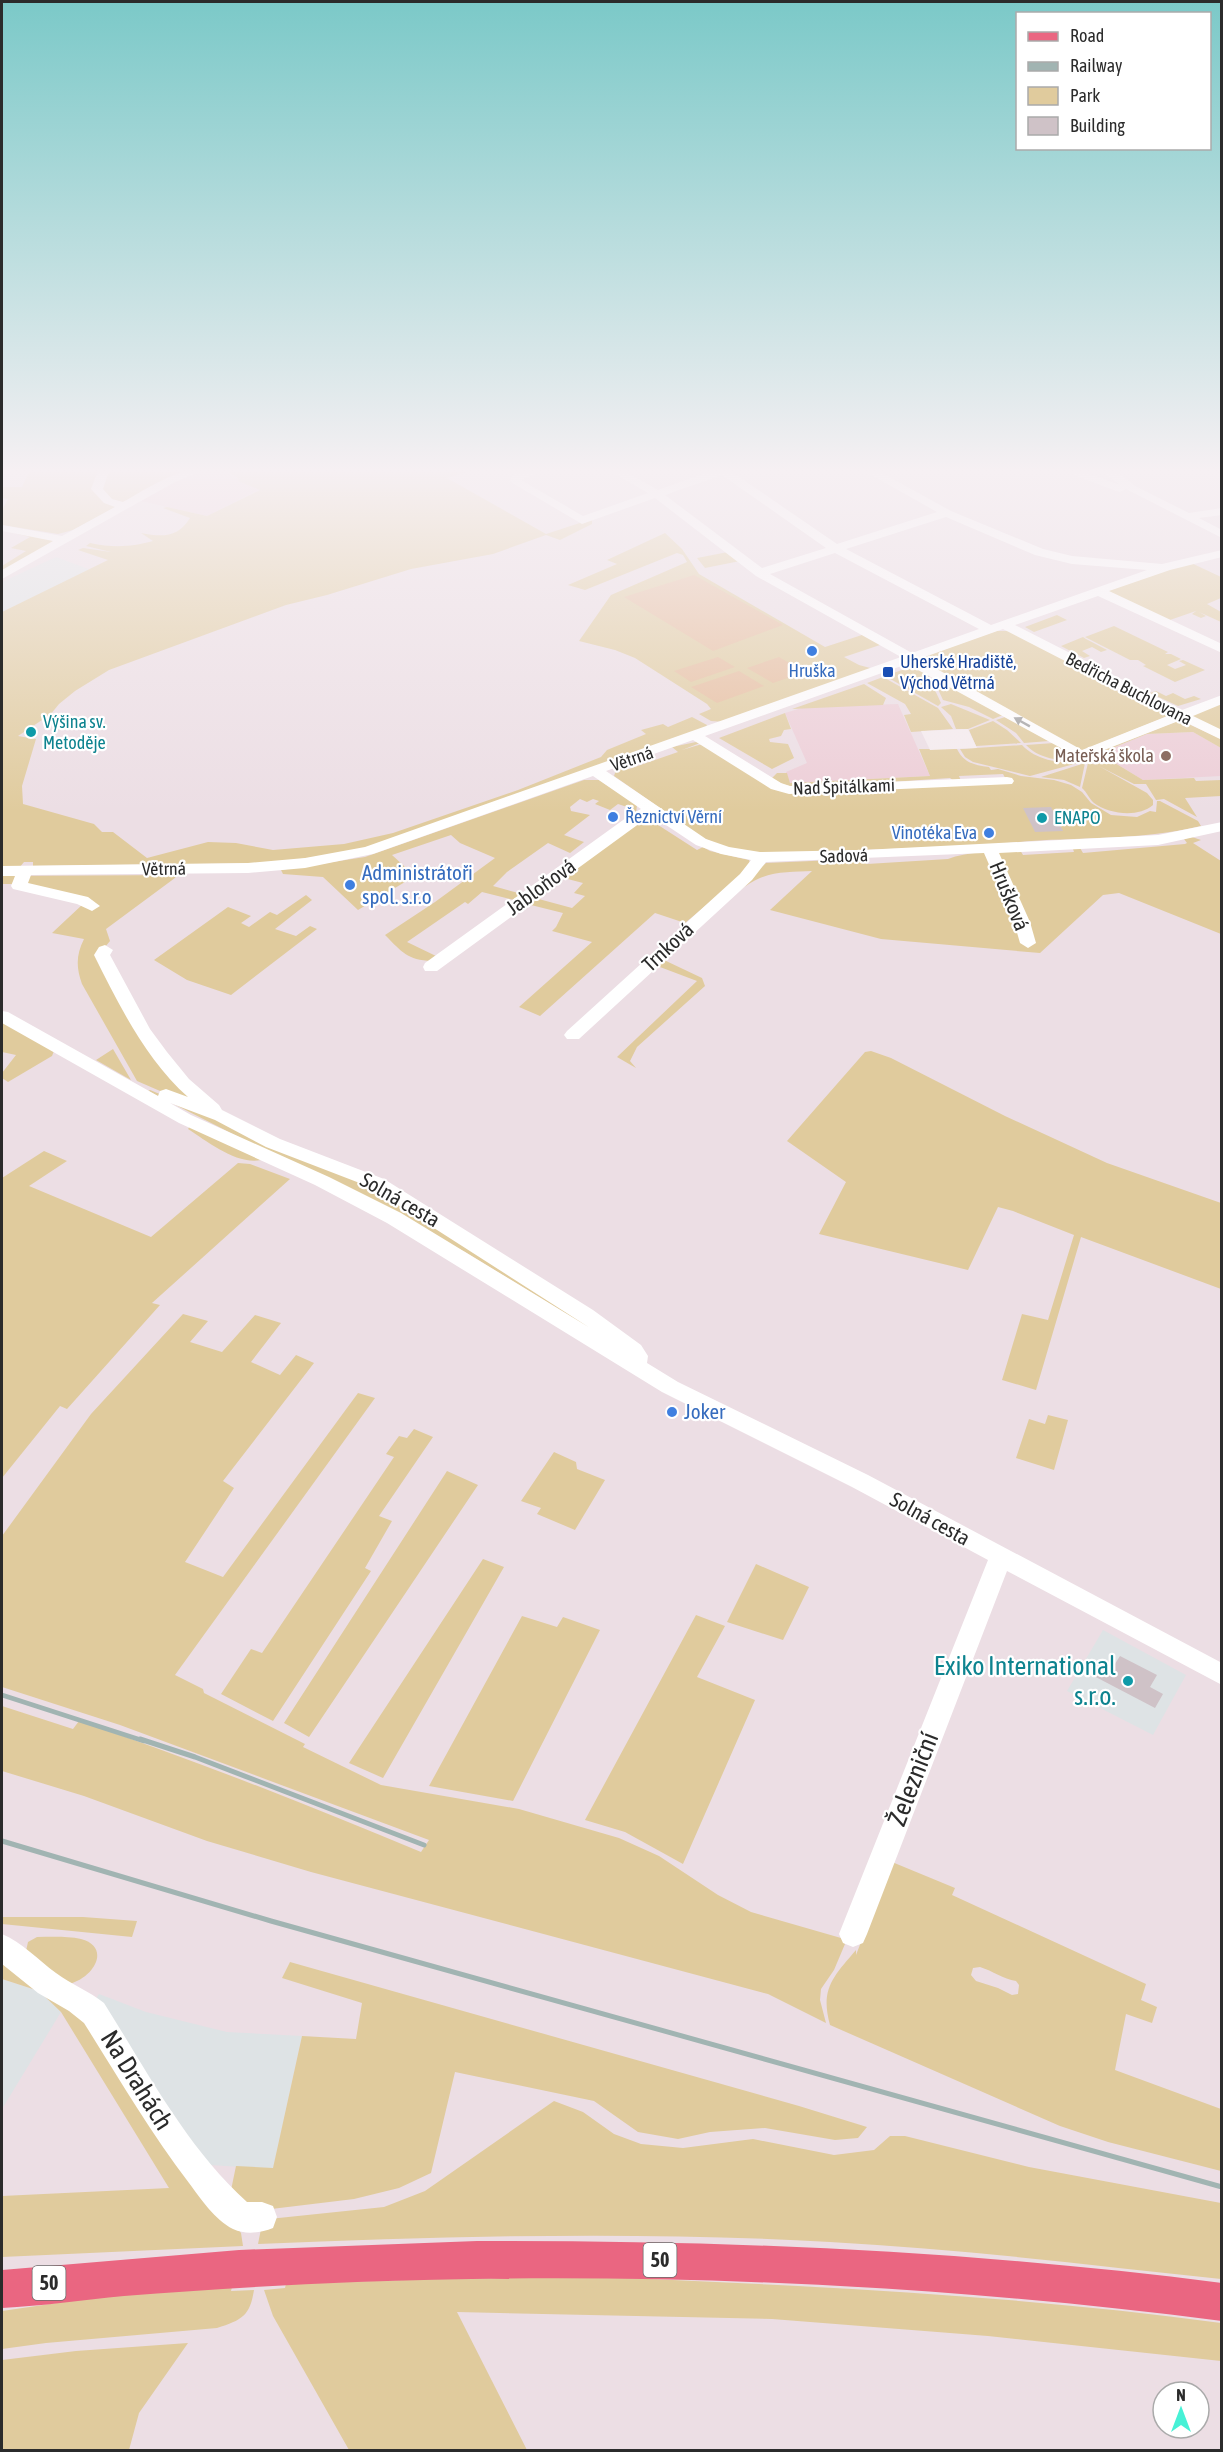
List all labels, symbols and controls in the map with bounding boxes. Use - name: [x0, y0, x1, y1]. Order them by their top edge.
- legend: [1016, 12, 1211, 150]
- text: Road: [1070, 25, 1104, 46]
- text: Railway: [1070, 55, 1122, 76]
- text: Park: [1070, 85, 1100, 106]
- text: Building: [1070, 115, 1125, 136]
- marker: Hruška: [805, 644, 819, 658]
- street label: Bedřicha Buchlovana: [1063, 648, 1196, 729]
- place label: Uherské Hradiště, Východ Větrná: [900, 651, 1017, 693]
- place label: Hruška: [788, 660, 836, 681]
- marker: Uherské Hradiště, Východ Větrná: [881, 665, 895, 679]
- place label: Výšina sv. Metoděje: [43, 711, 106, 753]
- one-way arrow: [1013, 717, 1030, 727]
- marker: Výšina sv. Metoděje: [24, 725, 38, 739]
- street label: Větrná: [608, 741, 656, 776]
- place label: Mateřská škola: [1054, 745, 1154, 766]
- marker: Mateřská škola: [1159, 749, 1173, 763]
- street label: Nad Špitálkami: [793, 774, 895, 799]
- place label: Řeznictví Věrní: [625, 806, 722, 827]
- place label: ENAPO: [1054, 807, 1100, 828]
- marker: Řeznictví Věrní: [606, 810, 620, 824]
- marker: ENAPO: [1035, 811, 1049, 825]
- place label: Vinotéka Eva: [892, 822, 977, 843]
- marker: Vinotéka Eva: [982, 826, 996, 840]
- street label: Sadová: [819, 844, 869, 867]
- street label: Jabloňová: [501, 853, 580, 919]
- street label: Hrušková: [985, 857, 1035, 934]
- street label: Větrná: [142, 858, 186, 879]
- place label: Administrátoři spol. s.r.o: [362, 860, 473, 908]
- marker: Administrátoři spol. s.r.o: [343, 878, 357, 892]
- street label: Trnková: [637, 917, 698, 976]
- street label: Solná cesta: [357, 1167, 444, 1231]
- place label: Joker: [684, 1399, 726, 1423]
- marker: Joker: [665, 1405, 679, 1419]
- street label: Solná cesta: [886, 1486, 975, 1550]
- place label: Exiko International s.r.o.: [934, 1651, 1116, 1711]
- marker: Exiko International s.r.o.: [1121, 1674, 1135, 1688]
- street label: Železniční: [881, 1728, 945, 1830]
- street label: Na Drahách: [95, 2025, 179, 2135]
- road number: 50: [644, 2243, 676, 2277]
- road number: 50: [32, 2266, 66, 2300]
- north arrow: [1151, 2380, 1211, 2440]
- text: N: [1176, 2386, 1186, 2404]

